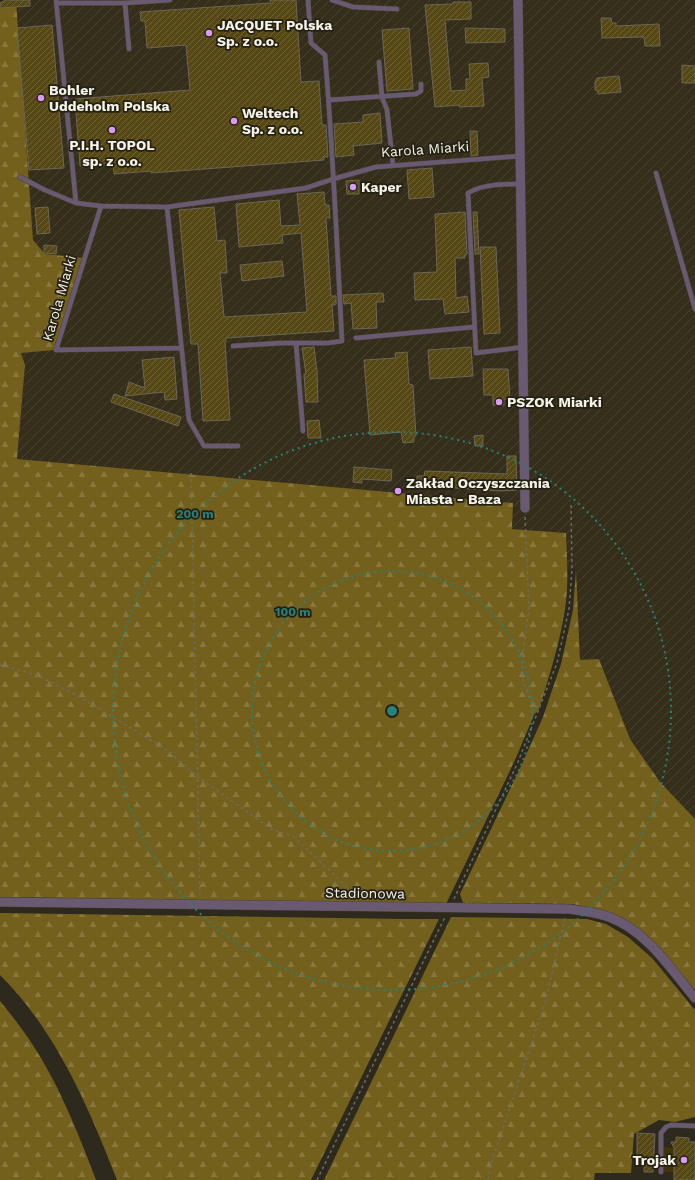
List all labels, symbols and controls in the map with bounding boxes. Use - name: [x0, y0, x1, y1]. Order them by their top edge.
- place label: JACQUET Polska Sp. z o.o.: [217, 17, 333, 49]
- marker: JACQUET Polska Sp. z o.o.: [204, 28, 214, 38]
- place label: Bohler Uddeholm Polska: [49, 82, 171, 114]
- marker: Bohler Uddeholm Polska: [36, 93, 46, 103]
- place label: Weltech Sp. z o.o.: [242, 105, 303, 137]
- marker: Weltech Sp. z o.o.: [229, 116, 239, 126]
- marker: P.I.H. TOPOL sp. z o.o.: [107, 125, 117, 135]
- place label: P.I.H. TOPOL sp. z o.o.: [69, 137, 155, 169]
- street label: Karola Miarki: [380, 138, 470, 160]
- place label: Kaper: [361, 179, 402, 195]
- marker: Kaper: [348, 182, 358, 192]
- street label: Karola Miarki: [39, 253, 79, 343]
- place label: PSZOK Miarki: [507, 394, 602, 410]
- marker: PSZOK Miarki: [494, 397, 504, 407]
- place label: Zakład Oczyszczania Miasta - Baza: [406, 475, 551, 507]
- marker: Zakład Oczyszczania Miasta - Baza: [393, 486, 403, 496]
- text: 200 m: [176, 507, 214, 521]
- text: 100 m: [275, 605, 311, 619]
- centre of rings: [385, 704, 399, 718]
- street label: Stadionowa: [325, 884, 405, 902]
- place label: Trojak: [633, 1152, 676, 1168]
- marker: Trojak: [679, 1155, 689, 1165]

